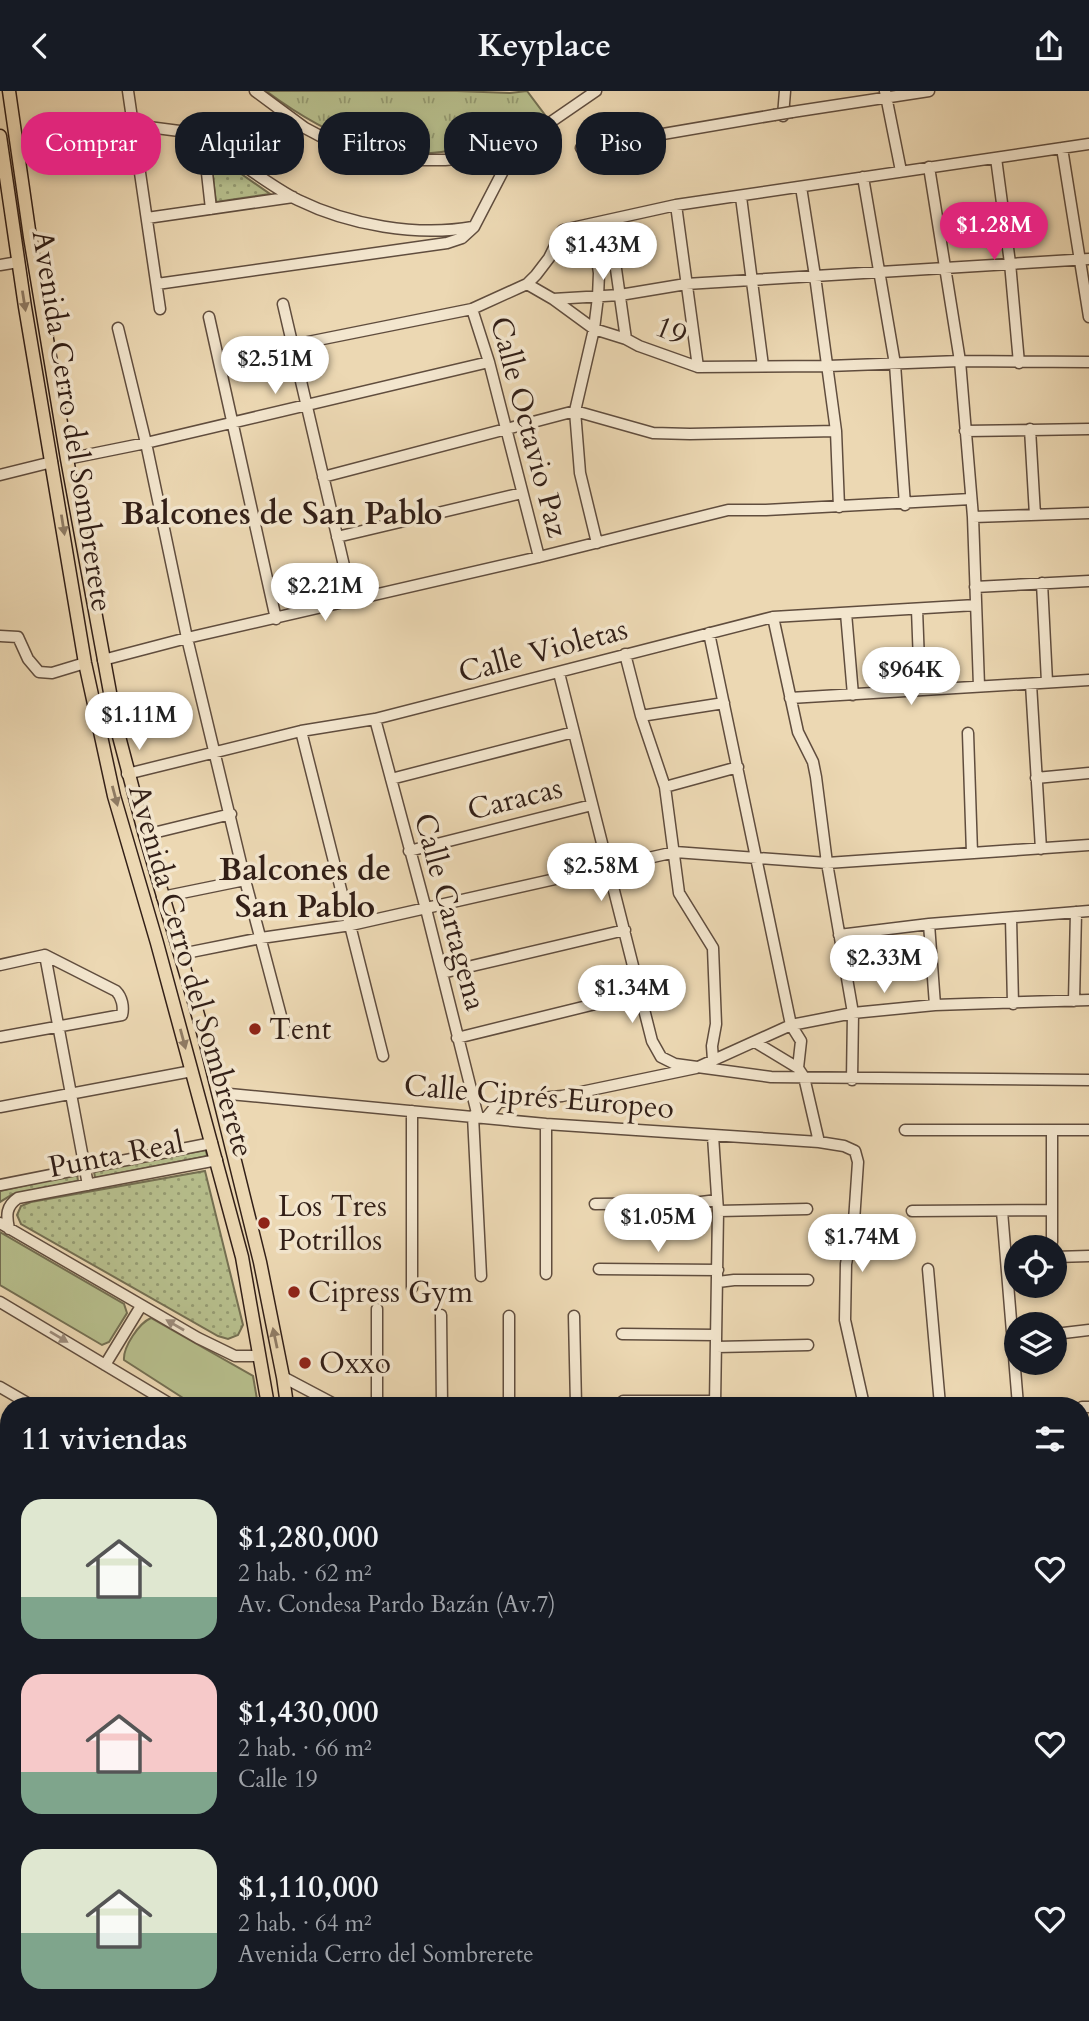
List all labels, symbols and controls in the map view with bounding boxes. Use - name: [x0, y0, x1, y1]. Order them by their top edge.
- text: Keyplace: [478, 24, 611, 68]
- icon: back: [21, 27, 59, 65]
- icon: share: [1030, 27, 1068, 65]
- chip: Comprar: [21, 112, 161, 175]
- chip: Alquilar: [175, 112, 304, 175]
- chip: Filtros: [318, 112, 430, 175]
- chip: Nuevo: [444, 112, 562, 175]
- chip: Piso: [576, 112, 666, 175]
- pin: $1.28M: [937, 202, 1051, 262]
- text: $1.28M: [956, 209, 1032, 240]
- pin: $1.43M: [546, 223, 660, 282]
- street label: Avenida Cerro del Sombrerete: [22, 227, 122, 615]
- text: $1.43M: [565, 229, 641, 260]
- one-way arrow: [19, 290, 30, 312]
- street label: 19: [649, 306, 693, 356]
- street label: Calle Octavio Paz: [480, 312, 578, 542]
- pin: $2.51M: [218, 337, 332, 396]
- text: $2.51M: [237, 343, 313, 374]
- district label: Balcones de San Pablo: [122, 492, 442, 536]
- one-way arrow: [57, 514, 68, 536]
- pin: $2.21M: [268, 563, 382, 623]
- text: $2.21M: [287, 570, 363, 601]
- street label: Calle Violetas: [454, 609, 632, 693]
- pin: $964K: [862, 647, 960, 707]
- text: $964K: [878, 654, 944, 685]
- pin: $1.11M: [82, 693, 196, 752]
- text: $1.11M: [101, 699, 177, 730]
- street label: Caracas: [463, 767, 567, 831]
- street label: Avenida Cerro del Sombrerete: [118, 780, 264, 1162]
- one-way arrow: [110, 786, 120, 807]
- street label: Calle Cartagena: [404, 809, 496, 1015]
- pin: $2.58M: [544, 843, 658, 903]
- district label: Balcones de San Pablo: [219, 848, 391, 929]
- text: $2.58M: [563, 850, 639, 881]
- pin: $2.33M: [827, 935, 941, 995]
- text: $2.33M: [846, 942, 922, 973]
- pin: $1.34M: [575, 965, 689, 1025]
- text: $1.34M: [594, 972, 670, 1003]
- place label: Tent: [269, 1009, 332, 1050]
- marker: Tent: [247, 1021, 263, 1037]
- one-way arrow: [178, 1028, 189, 1050]
- street label: Calle Ciprés Europeo: [402, 1065, 676, 1129]
- street label: Punta Real: [45, 1122, 187, 1188]
- place label: Los Tres Potrillos: [278, 1186, 387, 1261]
- pin: $1.05M: [601, 1195, 715, 1254]
- text: $1.05M: [620, 1201, 696, 1232]
- marker: Los Tres Potrillos: [256, 1215, 272, 1231]
- pin: $1.74M: [805, 1215, 919, 1274]
- text: $1.74M: [824, 1221, 900, 1252]
- map controls: [1004, 1235, 1067, 1375]
- button: locate: [1004, 1235, 1067, 1298]
- place label: Cipress Gym: [308, 1272, 474, 1313]
- marker: Cipress Gym: [286, 1284, 302, 1300]
- button: layers: [1004, 1312, 1067, 1375]
- one-way arrow: [165, 1318, 184, 1331]
- one-way arrow: [270, 1327, 281, 1349]
- one-way arrow: [49, 1331, 68, 1343]
- place label: Oxxo: [319, 1343, 391, 1384]
- marker: Oxxo: [297, 1355, 313, 1371]
- text: 11 viviendas: [21, 1419, 187, 1460]
- icon: filters: [1031, 1420, 1069, 1458]
- text: $1,280,000: [238, 1517, 379, 1558]
- icon: home: [77, 1527, 161, 1611]
- icon: heart: [1031, 1550, 1069, 1588]
- text: 2 hab. · 62 m²: [238, 1558, 372, 1589]
- text: Av. Condesa Pardo Bazán (Av.7): [238, 1589, 556, 1620]
- text: $1,430,000: [238, 1692, 379, 1733]
- icon: home: [77, 1702, 161, 1786]
- icon: heart: [1031, 1725, 1069, 1763]
- text: 2 hab. · 66 m²: [238, 1733, 372, 1764]
- text: Calle 19: [238, 1764, 317, 1795]
- text: $1,110,000: [238, 1867, 379, 1908]
- icon: home: [77, 1877, 161, 1961]
- icon: heart: [1031, 1900, 1069, 1938]
- text: 2 hab. · 64 m²: [238, 1908, 372, 1939]
- text: Avenida Cerro del Sombrerete: [238, 1939, 534, 1970]

